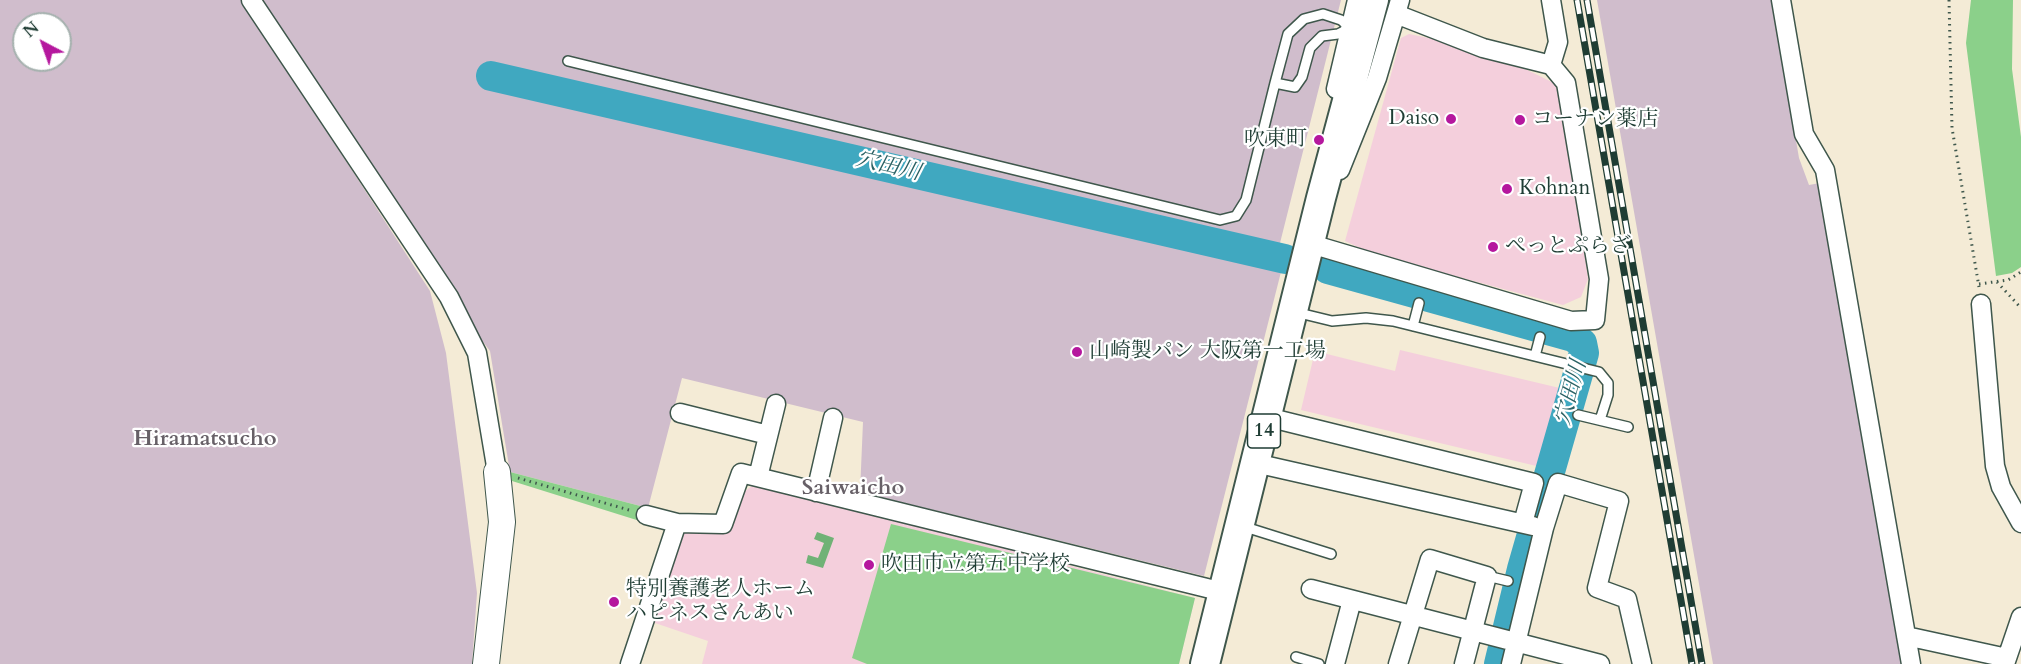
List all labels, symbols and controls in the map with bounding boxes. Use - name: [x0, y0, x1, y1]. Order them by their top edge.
- north arrow: [12, 12, 72, 72]
- text: N: [19, 17, 44, 43]
- place label: Daiso: [1389, 106, 1439, 132]
- place label: コーナン薬店: [1532, 107, 1658, 133]
- marker: Daiso: [1444, 112, 1458, 126]
- marker: コーナン薬店: [1513, 113, 1527, 127]
- place label: 吹東町: [1244, 127, 1307, 153]
- marker: 吹東町: [1312, 133, 1326, 147]
- water label: 穴田川: [853, 147, 923, 187]
- place label: Kohnan: [1519, 176, 1590, 202]
- marker: Kohnan: [1500, 182, 1514, 196]
- place label: ぺっとぷらざ: [1505, 234, 1631, 260]
- marker: ぺっとぷらざ: [1486, 240, 1500, 254]
- place label: 山崎製パン 大阪第一工場: [1089, 339, 1326, 365]
- marker: 山崎製パン 大阪第一工場: [1070, 345, 1084, 359]
- water label: 穴田川: [1551, 358, 1593, 428]
- road number: 14: [1248, 414, 1280, 448]
- district label: Hiramatsucho: [133, 427, 277, 453]
- district label: Saiwaicho: [802, 476, 904, 502]
- place label: 吹田市立第五中学校: [881, 552, 1070, 578]
- marker: 吹田市立第五中学校: [862, 558, 876, 572]
- place label: 特別養護老人ホーム ハピネスさんあい: [626, 577, 815, 627]
- marker: 特別養護老人ホーム ハピネスさんあい: [607, 595, 621, 609]

